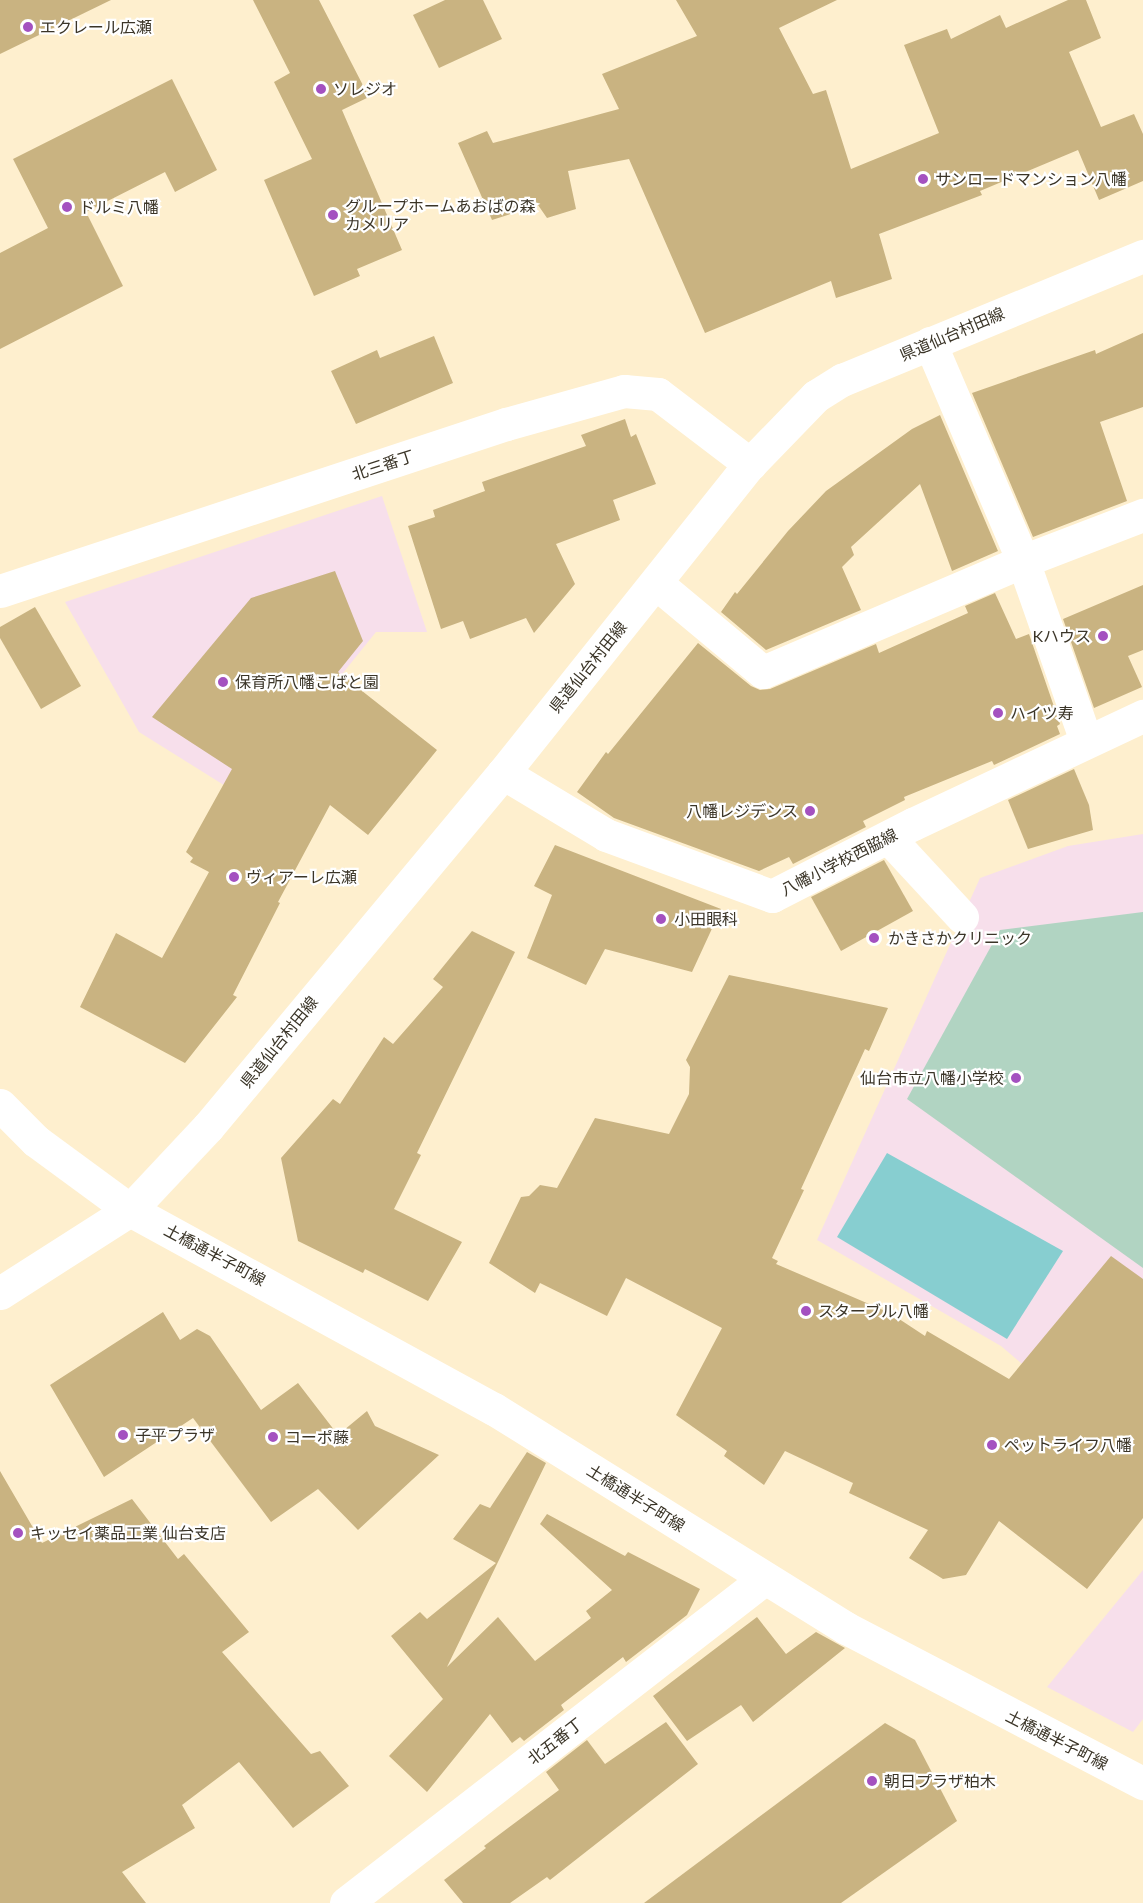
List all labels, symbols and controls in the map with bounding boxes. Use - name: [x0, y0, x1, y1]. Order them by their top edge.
- place label: エクレール広瀬: [40, 17, 152, 37]
- marker: エクレール広瀬: [21, 20, 35, 34]
- place label: ソレジオ: [333, 79, 397, 99]
- marker: ソレジオ: [314, 82, 328, 96]
- place label: サンロードマンション八幡: [935, 169, 1127, 189]
- marker: サンロードマンション八幡: [916, 172, 930, 186]
- place label: グループホームあおばの森 カメリア: [345, 196, 537, 234]
- place label: ドルミ八幡: [79, 197, 159, 217]
- marker: ドルミ八幡: [60, 200, 74, 214]
- marker: グループホームあおばの森 カメリア: [326, 208, 340, 222]
- street label: 県道仙台村田線: [897, 303, 1007, 365]
- street label: 北三番丁: [350, 446, 416, 484]
- street label: 県道仙台村田線: [545, 617, 631, 717]
- place label: Kハウス: [1032, 626, 1091, 646]
- marker: Kハウス: [1096, 629, 1110, 643]
- place label: 保育所八幡こばと園: [235, 672, 379, 692]
- marker: 保育所八幡こばと園: [216, 675, 230, 689]
- place label: ハイツ寿: [1010, 703, 1074, 723]
- marker: ハイツ寿: [991, 706, 1005, 720]
- place label: 八幡レジデンス: [686, 801, 798, 821]
- marker: 八幡レジデンス: [803, 804, 817, 818]
- street label: 八幡小学校西脇線: [778, 824, 900, 900]
- place label: ヴィアーレ広瀬: [246, 867, 357, 887]
- marker: ヴィアーレ広瀬: [227, 870, 241, 884]
- place label: 小田眼科: [674, 909, 738, 929]
- marker: 小田眼科: [652, 910, 670, 928]
- place label: かきさかクリニック: [888, 928, 1032, 948]
- marker: かきさかクリニック: [865, 929, 883, 947]
- street label: 県道仙台村田線: [236, 992, 322, 1092]
- place label: 仙台市立八幡小学校: [860, 1068, 1004, 1088]
- marker: 仙台市立八幡小学校: [1009, 1071, 1023, 1085]
- street label: 土橋通半子町線: [161, 1220, 269, 1290]
- place label: スターブル八幡: [818, 1301, 930, 1321]
- marker: スターブル八幡: [799, 1304, 813, 1318]
- place label: 子平プラザ: [135, 1425, 215, 1445]
- place label: コーポ藤: [285, 1427, 349, 1447]
- marker: 子平プラザ: [116, 1428, 130, 1442]
- marker: コーポ藤: [266, 1430, 280, 1444]
- place label: ペットライフ八幡: [1004, 1435, 1132, 1455]
- marker: ペットライフ八幡: [985, 1438, 999, 1452]
- street label: 土橋通半子町線: [583, 1460, 689, 1536]
- place label: キッセイ薬品工業 仙台支店: [30, 1523, 226, 1543]
- marker: キッセイ薬品工業 仙台支店: [11, 1526, 25, 1540]
- street label: 土橋通半子町線: [1003, 1706, 1111, 1774]
- street label: 北五番丁: [524, 1714, 586, 1768]
- place label: 朝日プラザ柏木: [884, 1771, 996, 1791]
- marker: 朝日プラザ柏木: [865, 1774, 879, 1788]

